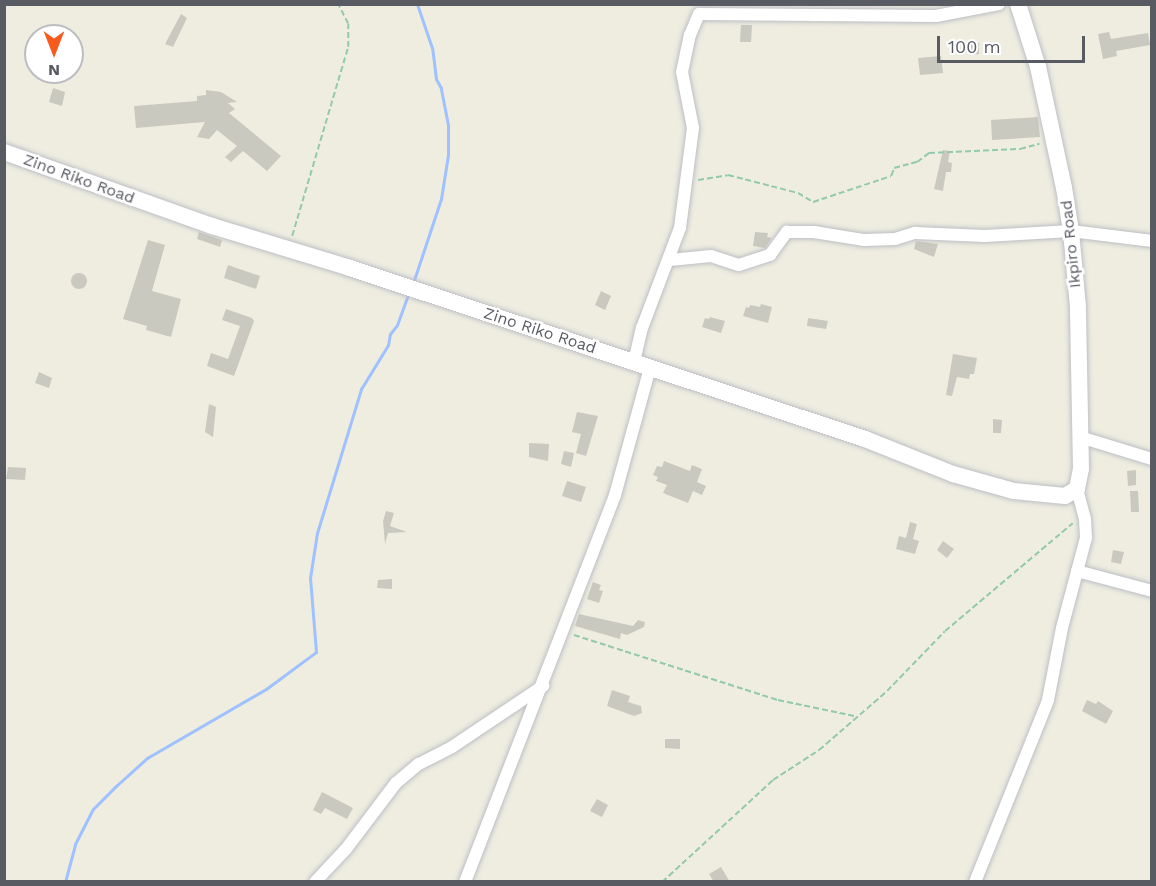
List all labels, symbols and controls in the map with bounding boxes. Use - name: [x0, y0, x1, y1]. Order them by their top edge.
- north arrow: [24, 24, 84, 84]
- scale bar: [940, 24, 1088, 62]
- text: 100 m: [948, 36, 1001, 57]
- text: N: [48, 61, 60, 80]
- street label: Zino Riko Road: [21, 150, 137, 208]
- street label: Ikpiro Road: [1057, 199, 1085, 289]
- street label: Zino Riko Road: [481, 304, 599, 358]

